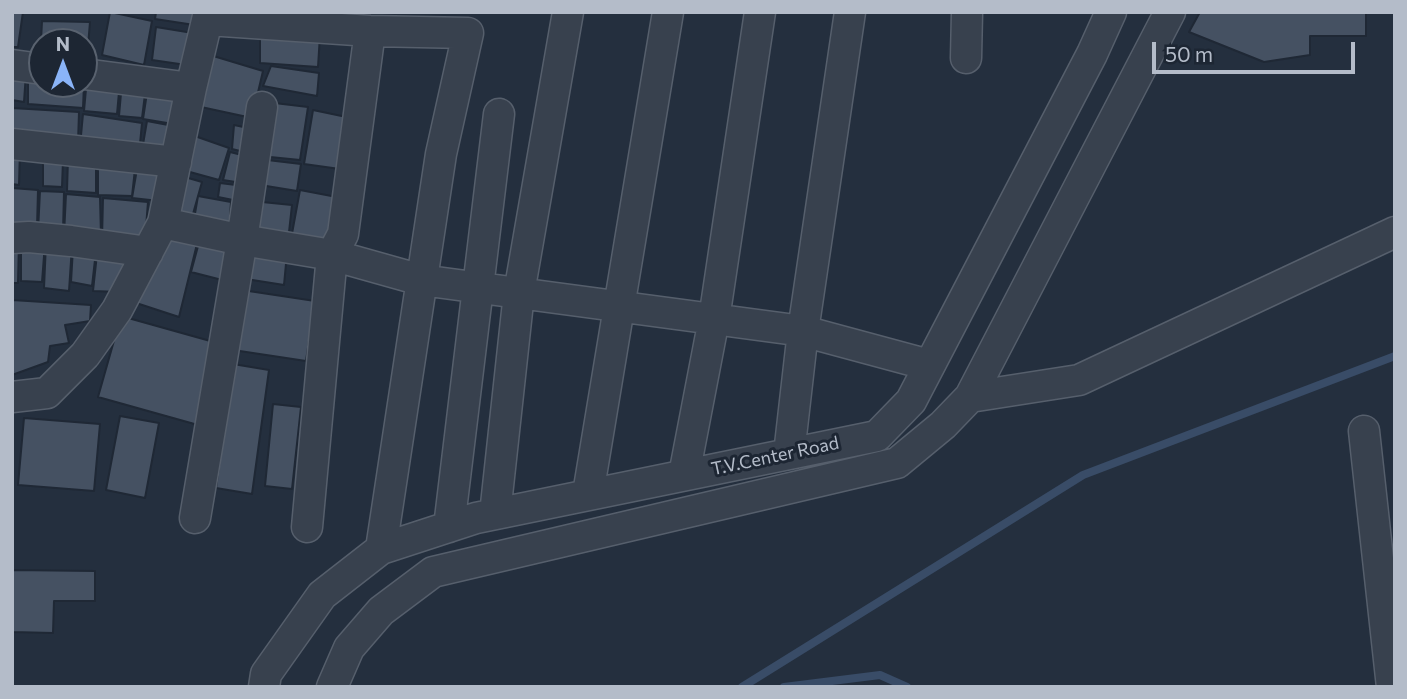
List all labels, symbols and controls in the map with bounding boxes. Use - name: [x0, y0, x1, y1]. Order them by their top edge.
- north arrow: [28, 28, 98, 98]
- scale bar: [1155, 28, 1358, 72]
- text: N: [56, 32, 70, 55]
- text: 50 m: [1165, 41, 1213, 66]
- street label: T.V.Center Road: [709, 432, 841, 480]

